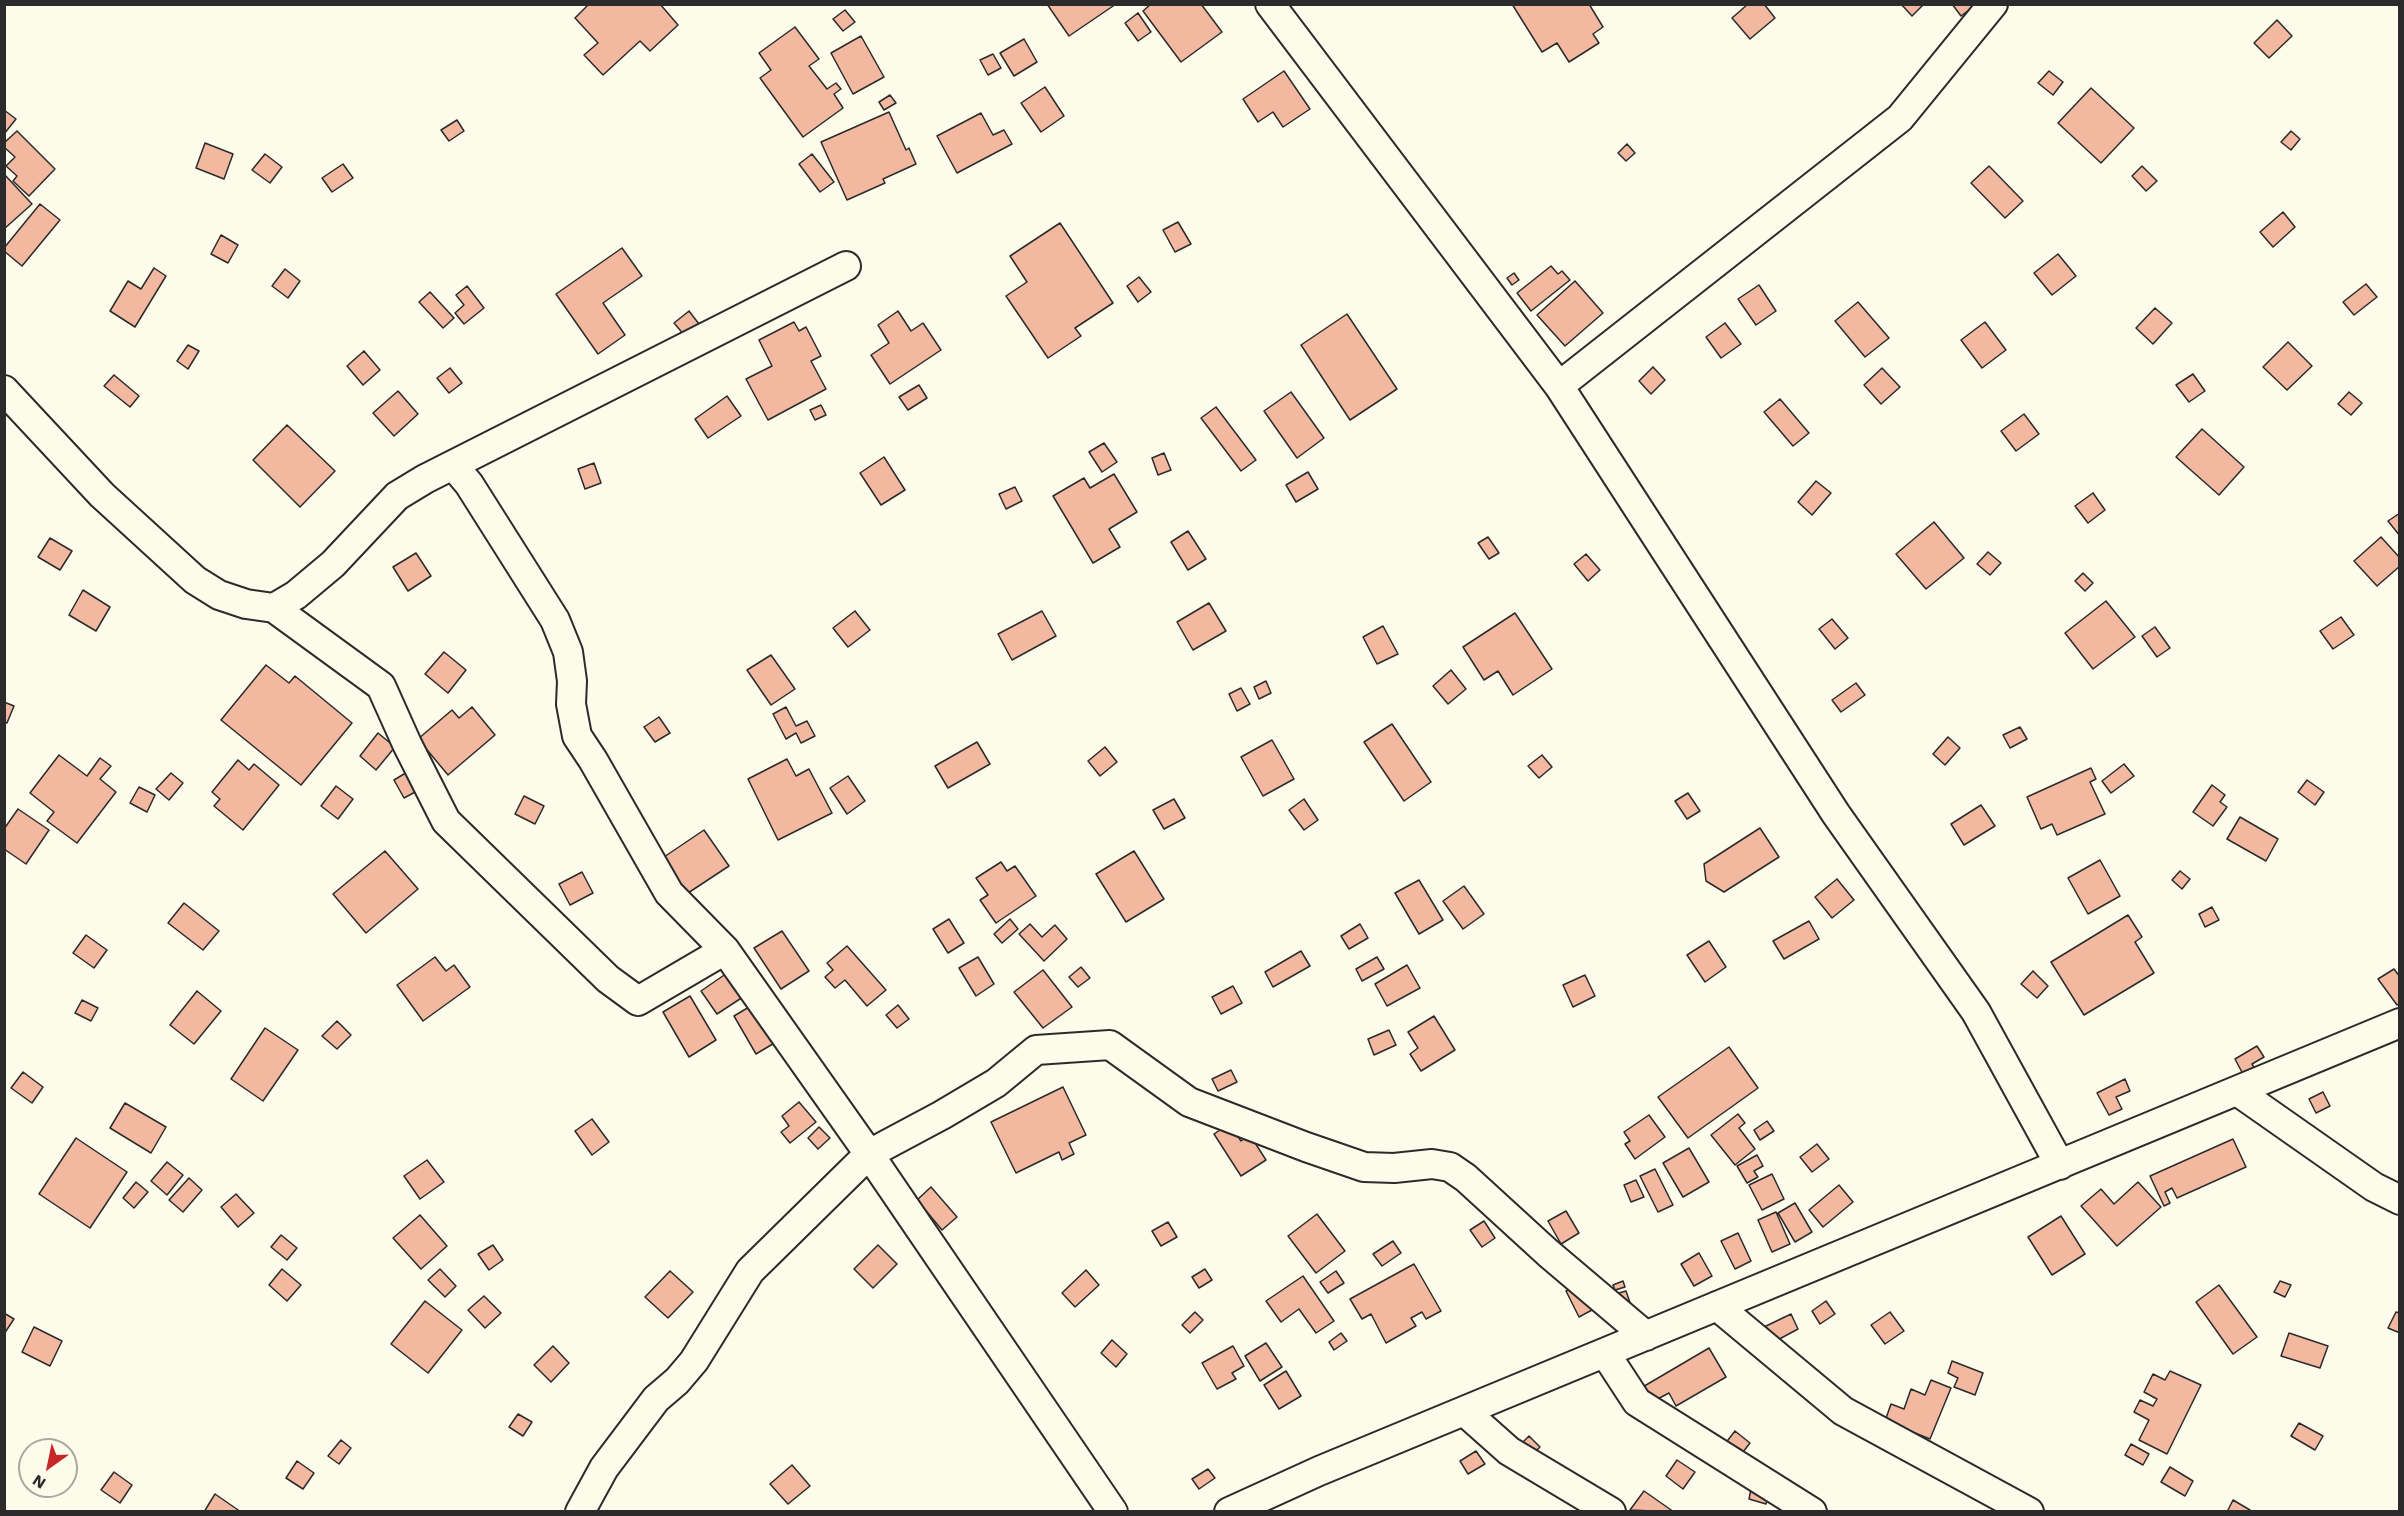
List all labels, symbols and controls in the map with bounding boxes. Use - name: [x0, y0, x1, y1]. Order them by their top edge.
- north arrow: [18, 1438, 78, 1498]
- text: N: [29, 1471, 49, 1493]

